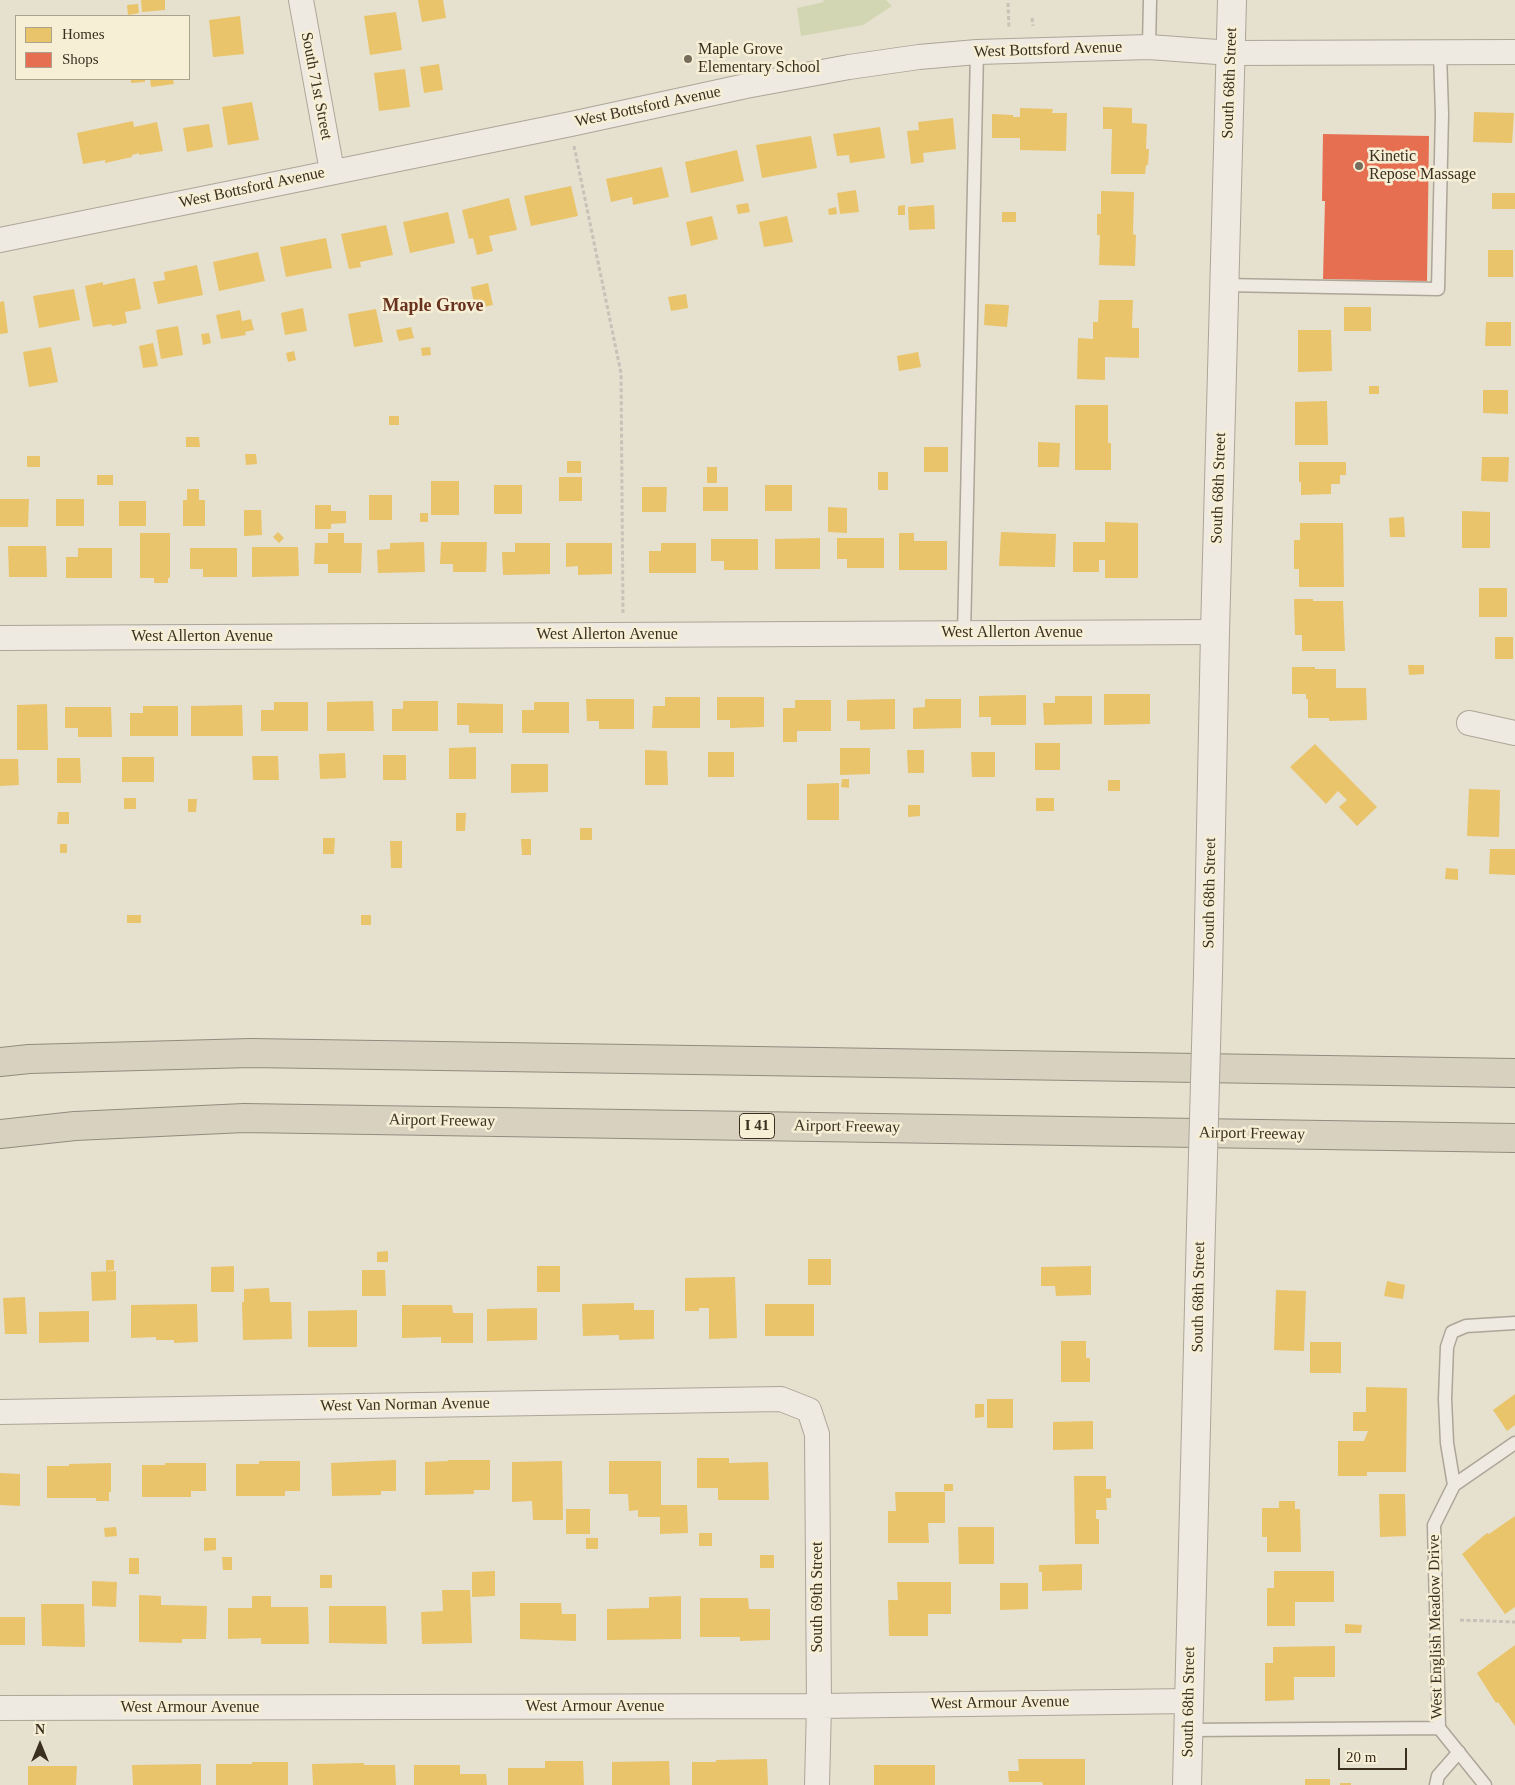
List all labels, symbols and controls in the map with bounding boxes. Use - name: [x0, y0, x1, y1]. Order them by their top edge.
- legend: [15, 15, 190, 80]
- text: Homes: [62, 26, 105, 42]
- street label: South 68th Street: [1218, 27, 1242, 139]
- street label: South 71st Street: [296, 31, 336, 141]
- street label: West Bottsford Avenue: [973, 38, 1123, 62]
- place label: Maple Grove Elementary School: [698, 40, 820, 78]
- text: Shops: [62, 51, 99, 67]
- marker: Maple Grove Elementary School: [682, 53, 694, 65]
- street label: West Bottsford Avenue: [573, 82, 723, 132]
- place label: Kinetic Repose Massage: [1369, 147, 1476, 185]
- marker: Kinetic Repose Massage: [1353, 160, 1365, 172]
- street label: West Bottsford Avenue: [177, 163, 327, 213]
- district label: Maple Grove: [382, 295, 484, 317]
- street label: South 68th Street: [1207, 432, 1231, 544]
- street label: West Allerton Avenue: [941, 623, 1083, 643]
- street label: West Allerton Avenue: [536, 625, 678, 645]
- street label: West Allerton Avenue: [131, 627, 273, 647]
- street label: South 68th Street: [1199, 837, 1221, 949]
- street label: Airport Freeway: [389, 1110, 495, 1132]
- road number: I 41: [740, 1114, 774, 1138]
- street label: Airport Freeway: [794, 1116, 900, 1138]
- street label: Airport Freeway: [1199, 1123, 1305, 1145]
- street label: South 68th Street: [1188, 1241, 1210, 1353]
- street label: West Van Norman Avenue: [320, 1394, 490, 1416]
- street label: West English Meadow Drive: [1425, 1534, 1447, 1720]
- street label: South 69th Street: [808, 1541, 828, 1653]
- street label: South 68th Street: [1178, 1646, 1200, 1758]
- street label: West Armour Avenue: [930, 1692, 1070, 1714]
- street label: West Armour Avenue: [526, 1697, 664, 1717]
- street label: West Armour Avenue: [121, 1698, 259, 1718]
- north arrow: [15, 1720, 65, 1770]
- text: N: [35, 1722, 45, 1737]
- scale bar: [1340, 1738, 1409, 1770]
- text: 20 m: [1346, 1749, 1376, 1765]

